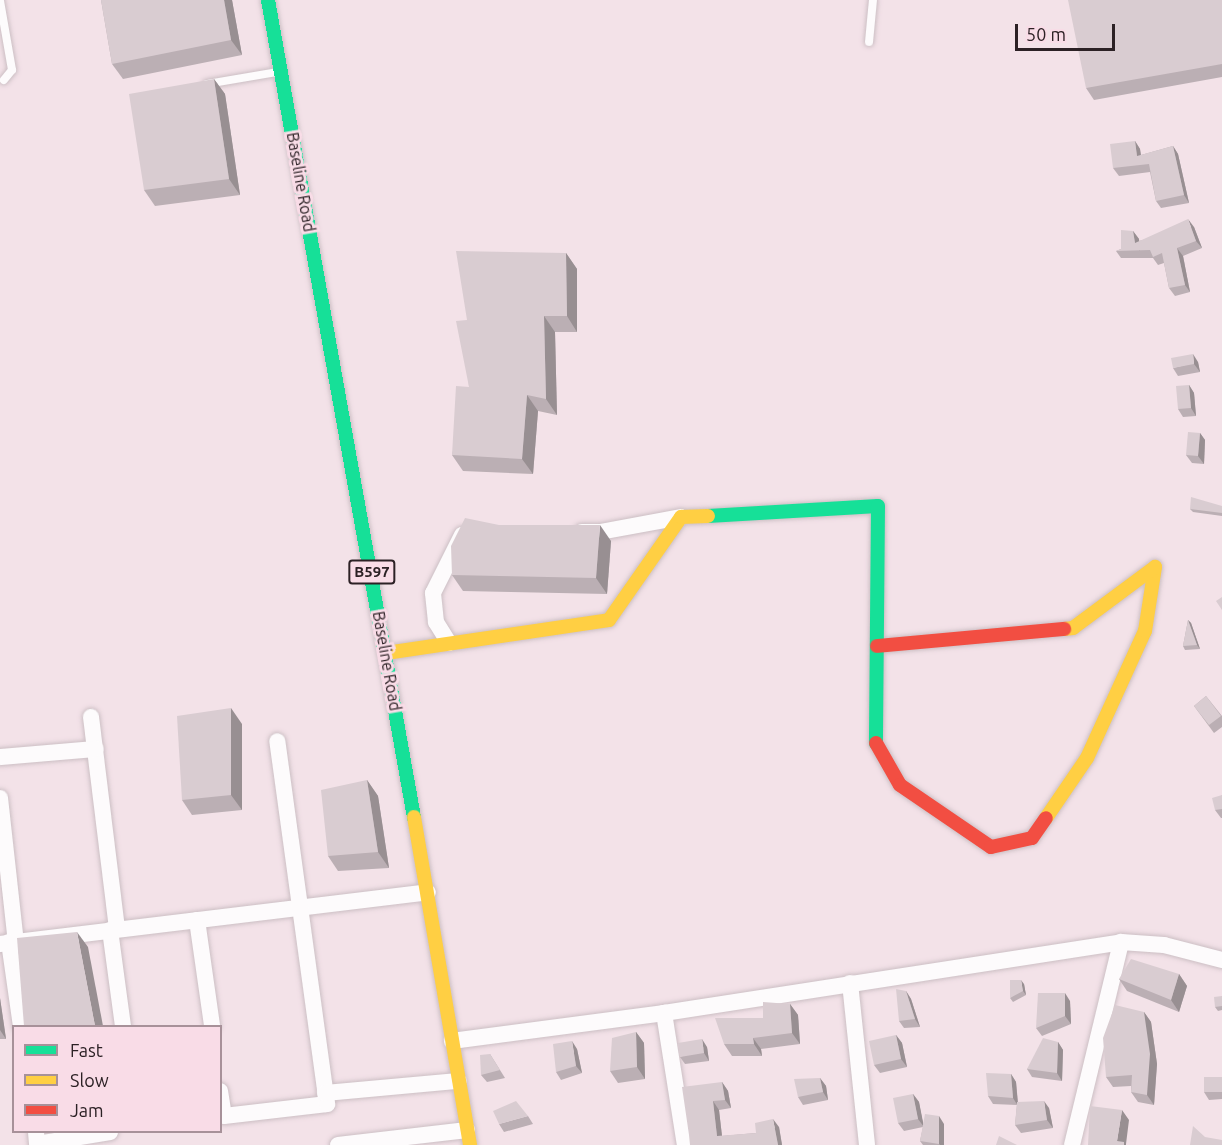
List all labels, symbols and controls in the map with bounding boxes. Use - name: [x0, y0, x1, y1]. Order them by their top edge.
- scale bar: [1018, 12, 1118, 50]
- text: 50 m: [1026, 24, 1066, 44]
- street label: Baseline Road: [283, 131, 319, 233]
- road number: B597: [348, 560, 396, 584]
- street label: Baseline Road: [369, 610, 405, 712]
- legend: [12, 1025, 222, 1133]
- text: Fast: [70, 1040, 103, 1060]
- text: Slow: [70, 1070, 109, 1090]
- text: Jam: [70, 1100, 104, 1120]

